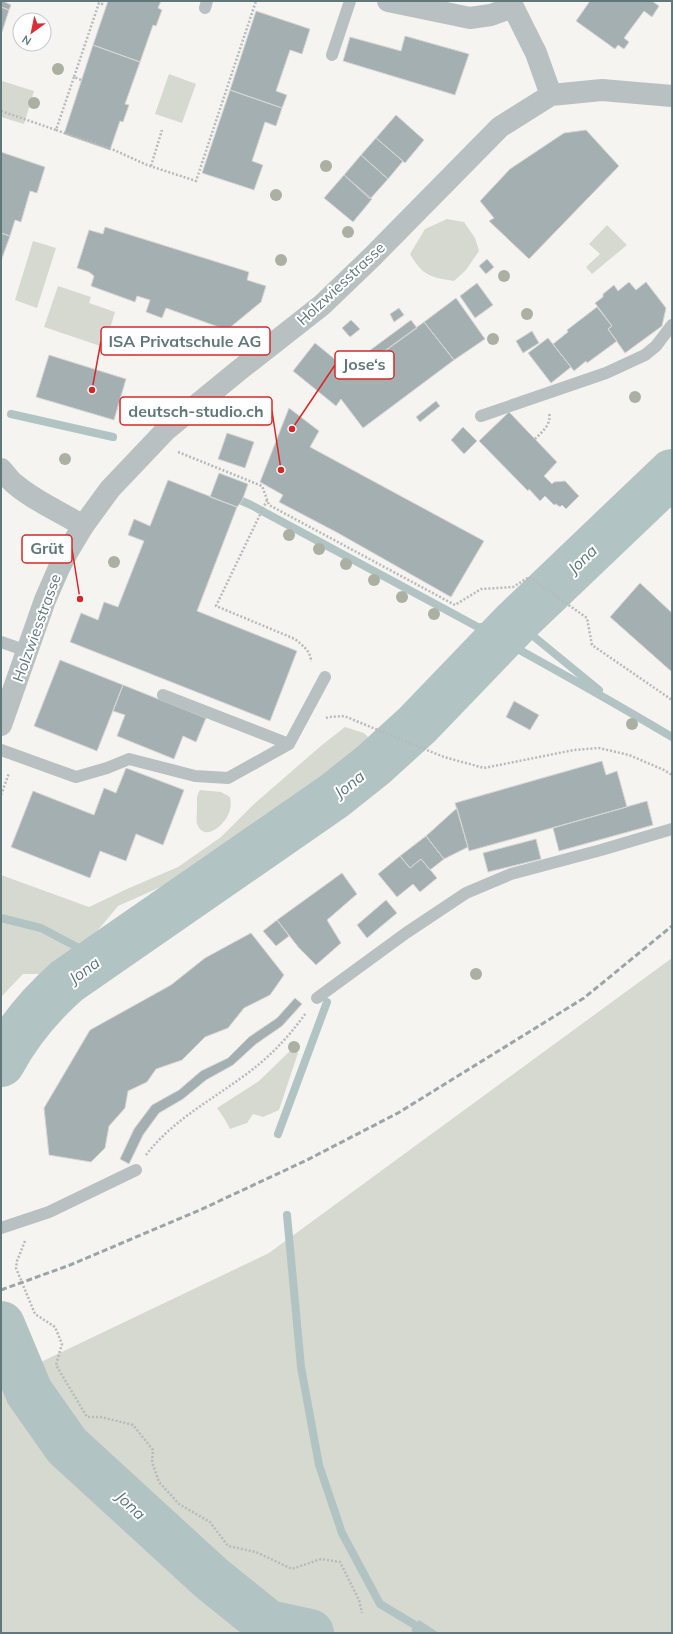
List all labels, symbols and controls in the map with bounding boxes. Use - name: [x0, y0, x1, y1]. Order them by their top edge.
- north arrow: [12, 12, 52, 52]
- text: N: [19, 32, 34, 49]
- street label: Holzwiesstrasse: [293, 238, 389, 329]
- callout: ISA Privatschule AG: [101, 327, 270, 355]
- text: ISA Privatschule AG: [109, 331, 261, 351]
- callout: Jose‘s: [335, 351, 394, 379]
- text: Jose‘s: [342, 354, 386, 374]
- callout: deutsch-studio.ch: [120, 397, 272, 425]
- text: deutsch-studio.ch: [128, 401, 264, 421]
- callout: Grüt: [22, 535, 72, 563]
- text: Grüt: [30, 538, 64, 558]
- water label: Jona: [562, 540, 601, 579]
- street label: Holzwiesstrasse: [8, 571, 65, 684]
- water label: Jona: [328, 766, 369, 803]
- water label: Jona: [63, 952, 104, 989]
- water label: Jona: [111, 1485, 150, 1524]

